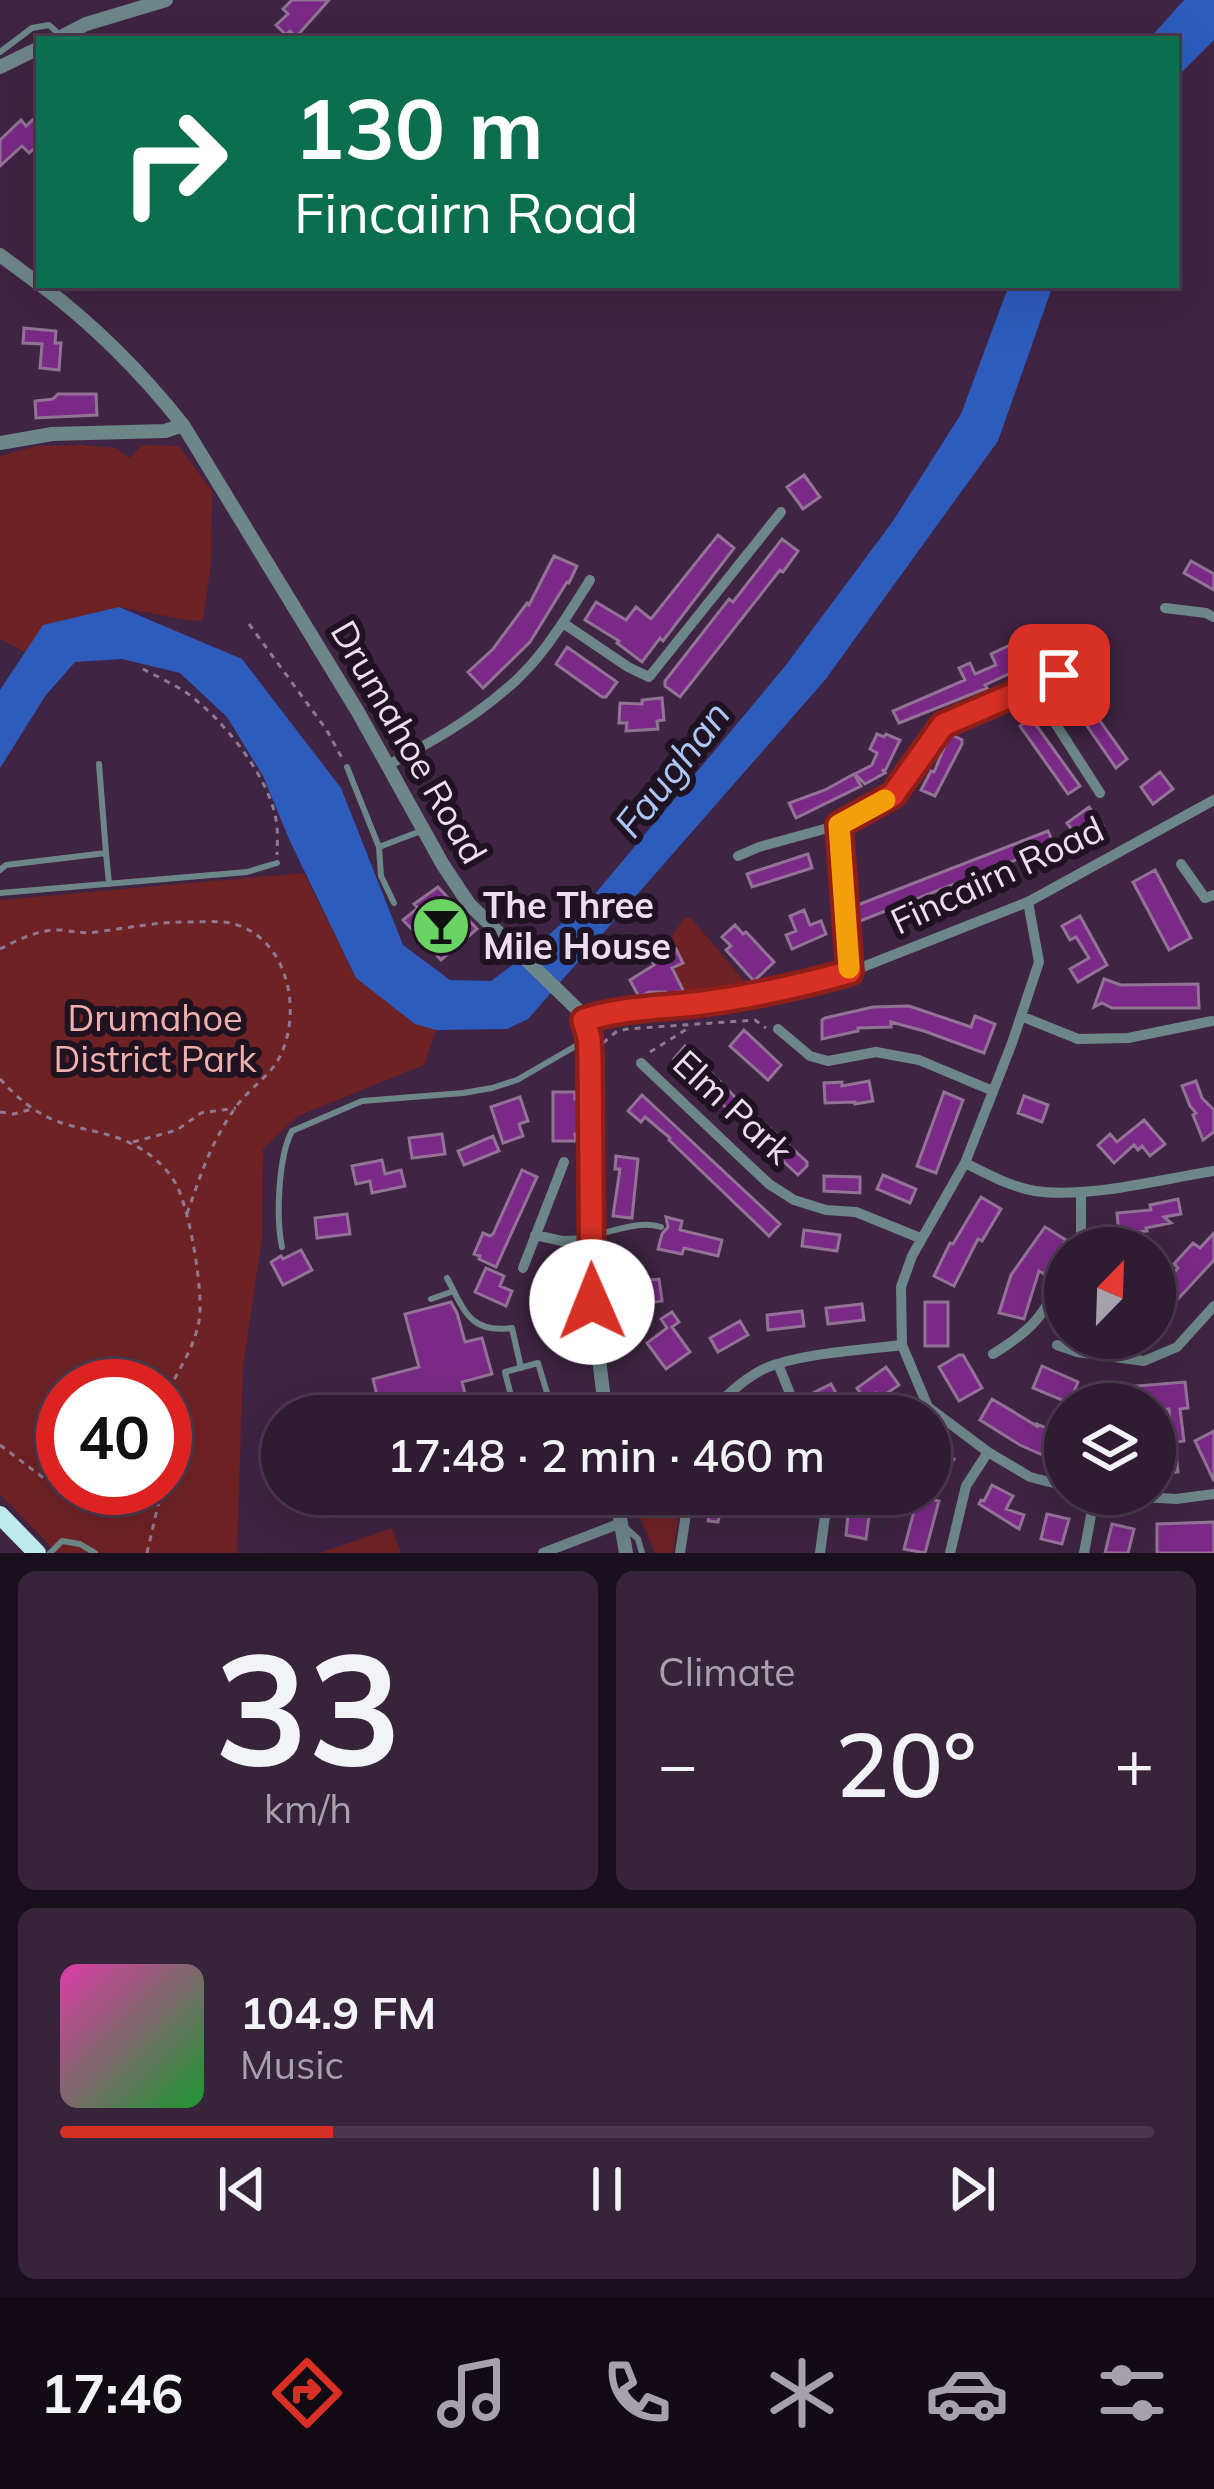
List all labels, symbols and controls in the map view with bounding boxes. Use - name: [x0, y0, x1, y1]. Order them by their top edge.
- text: 130 m: [294, 75, 544, 180]
- icon: right: [96, 84, 252, 240]
- text: Fincairn Road: [294, 179, 638, 247]
- street label: Drumahoe Road: [322, 612, 497, 871]
- pin: [1008, 624, 1110, 726]
- icon: arrive: [1026, 642, 1092, 708]
- water label: Faughan: [603, 691, 740, 847]
- street label: Fincairn Road: [883, 806, 1110, 943]
- place label: The Three Mile House: [483, 882, 671, 968]
- bar icon: The Three Mile House: [410, 895, 472, 957]
- park label: Drumahoe District Park: [54, 995, 257, 1081]
- street label: Elm Park: [664, 1040, 803, 1173]
- north arrow: [1044, 1227, 1176, 1359]
- map controls: [1044, 1227, 1176, 1515]
- position arrow: [529, 1239, 655, 1365]
- speed limit sign: 40: [36, 1359, 192, 1515]
- button: layers: [1044, 1383, 1176, 1515]
- text: 17:48 · 2 min · 460 m: [387, 1427, 825, 1483]
- text: 33: [214, 1608, 402, 1804]
- text: Climate: [658, 1647, 796, 1696]
- text: 20°: [835, 1707, 977, 1820]
- text: −: [658, 1722, 698, 1805]
- text: +: [1114, 1722, 1154, 1805]
- text: km/h: [264, 1784, 352, 1833]
- text: 104.9 FM: [240, 1984, 436, 2040]
- text: Music: [240, 2040, 344, 2089]
- icon: previous: [209, 2156, 275, 2222]
- icon: pause: [574, 2156, 640, 2222]
- icon: next: [939, 2156, 1005, 2222]
- icon: directions: [265, 2351, 349, 2435]
- icon: music: [430, 2351, 514, 2435]
- icon: phone: [595, 2351, 679, 2435]
- icon: climate: [760, 2351, 844, 2435]
- icon: car: [925, 2351, 1009, 2435]
- icon: filters: [1090, 2351, 1174, 2435]
- text: 17:46: [41, 2359, 184, 2427]

